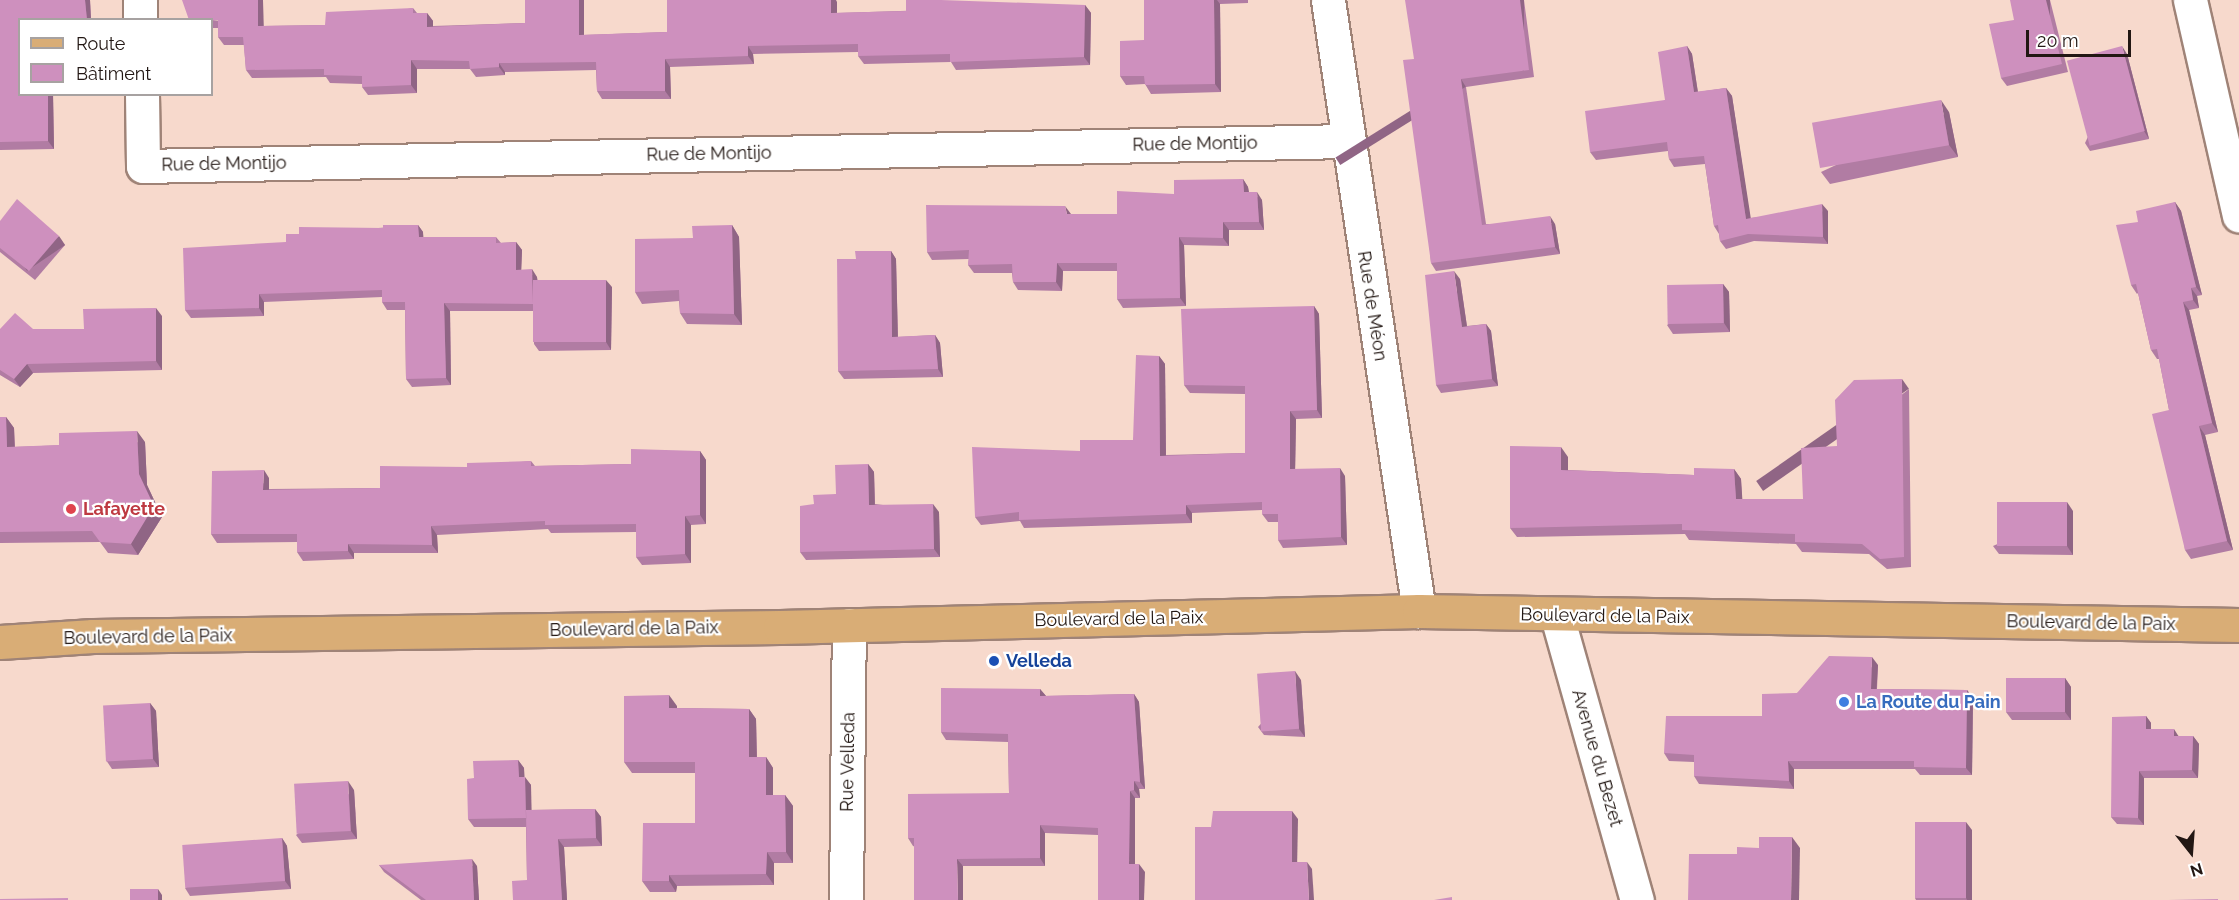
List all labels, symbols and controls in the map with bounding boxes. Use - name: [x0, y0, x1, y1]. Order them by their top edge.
- legend: [18, 18, 213, 96]
- scale bar: [2029, 18, 2134, 56]
- text: 20 m: [2037, 30, 2079, 51]
- text: Route: [76, 33, 125, 54]
- text: Bâtiment: [76, 63, 151, 84]
- street label: Rue de Montijo: [1132, 132, 1258, 156]
- street label: Rue de Montijo: [646, 142, 772, 166]
- street label: Rue de Montijo: [161, 152, 287, 176]
- street label: Rue de Méon: [1353, 249, 1391, 363]
- place label: Lafayette: [83, 498, 165, 520]
- marker: Lafayette: [64, 502, 78, 516]
- street label: Boulevard de la Paix: [1520, 604, 1690, 628]
- street label: Boulevard de la Paix: [1034, 607, 1204, 631]
- street label: Boulevard de la Paix: [2006, 611, 2176, 635]
- street label: Boulevard de la Paix: [549, 617, 719, 641]
- street label: Boulevard de la Paix: [63, 625, 233, 649]
- place label: Velleda: [1006, 650, 1072, 672]
- marker: Velleda: [987, 654, 1001, 668]
- street label: Avenue du Bezet: [1567, 687, 1627, 829]
- place label: La Route du Pain: [1856, 691, 2001, 713]
- marker: La Route du Pain: [1837, 695, 1851, 709]
- street label: Rue Velleda: [836, 712, 860, 812]
- north arrow: [2161, 822, 2221, 882]
- text: N: [2188, 859, 2205, 881]

